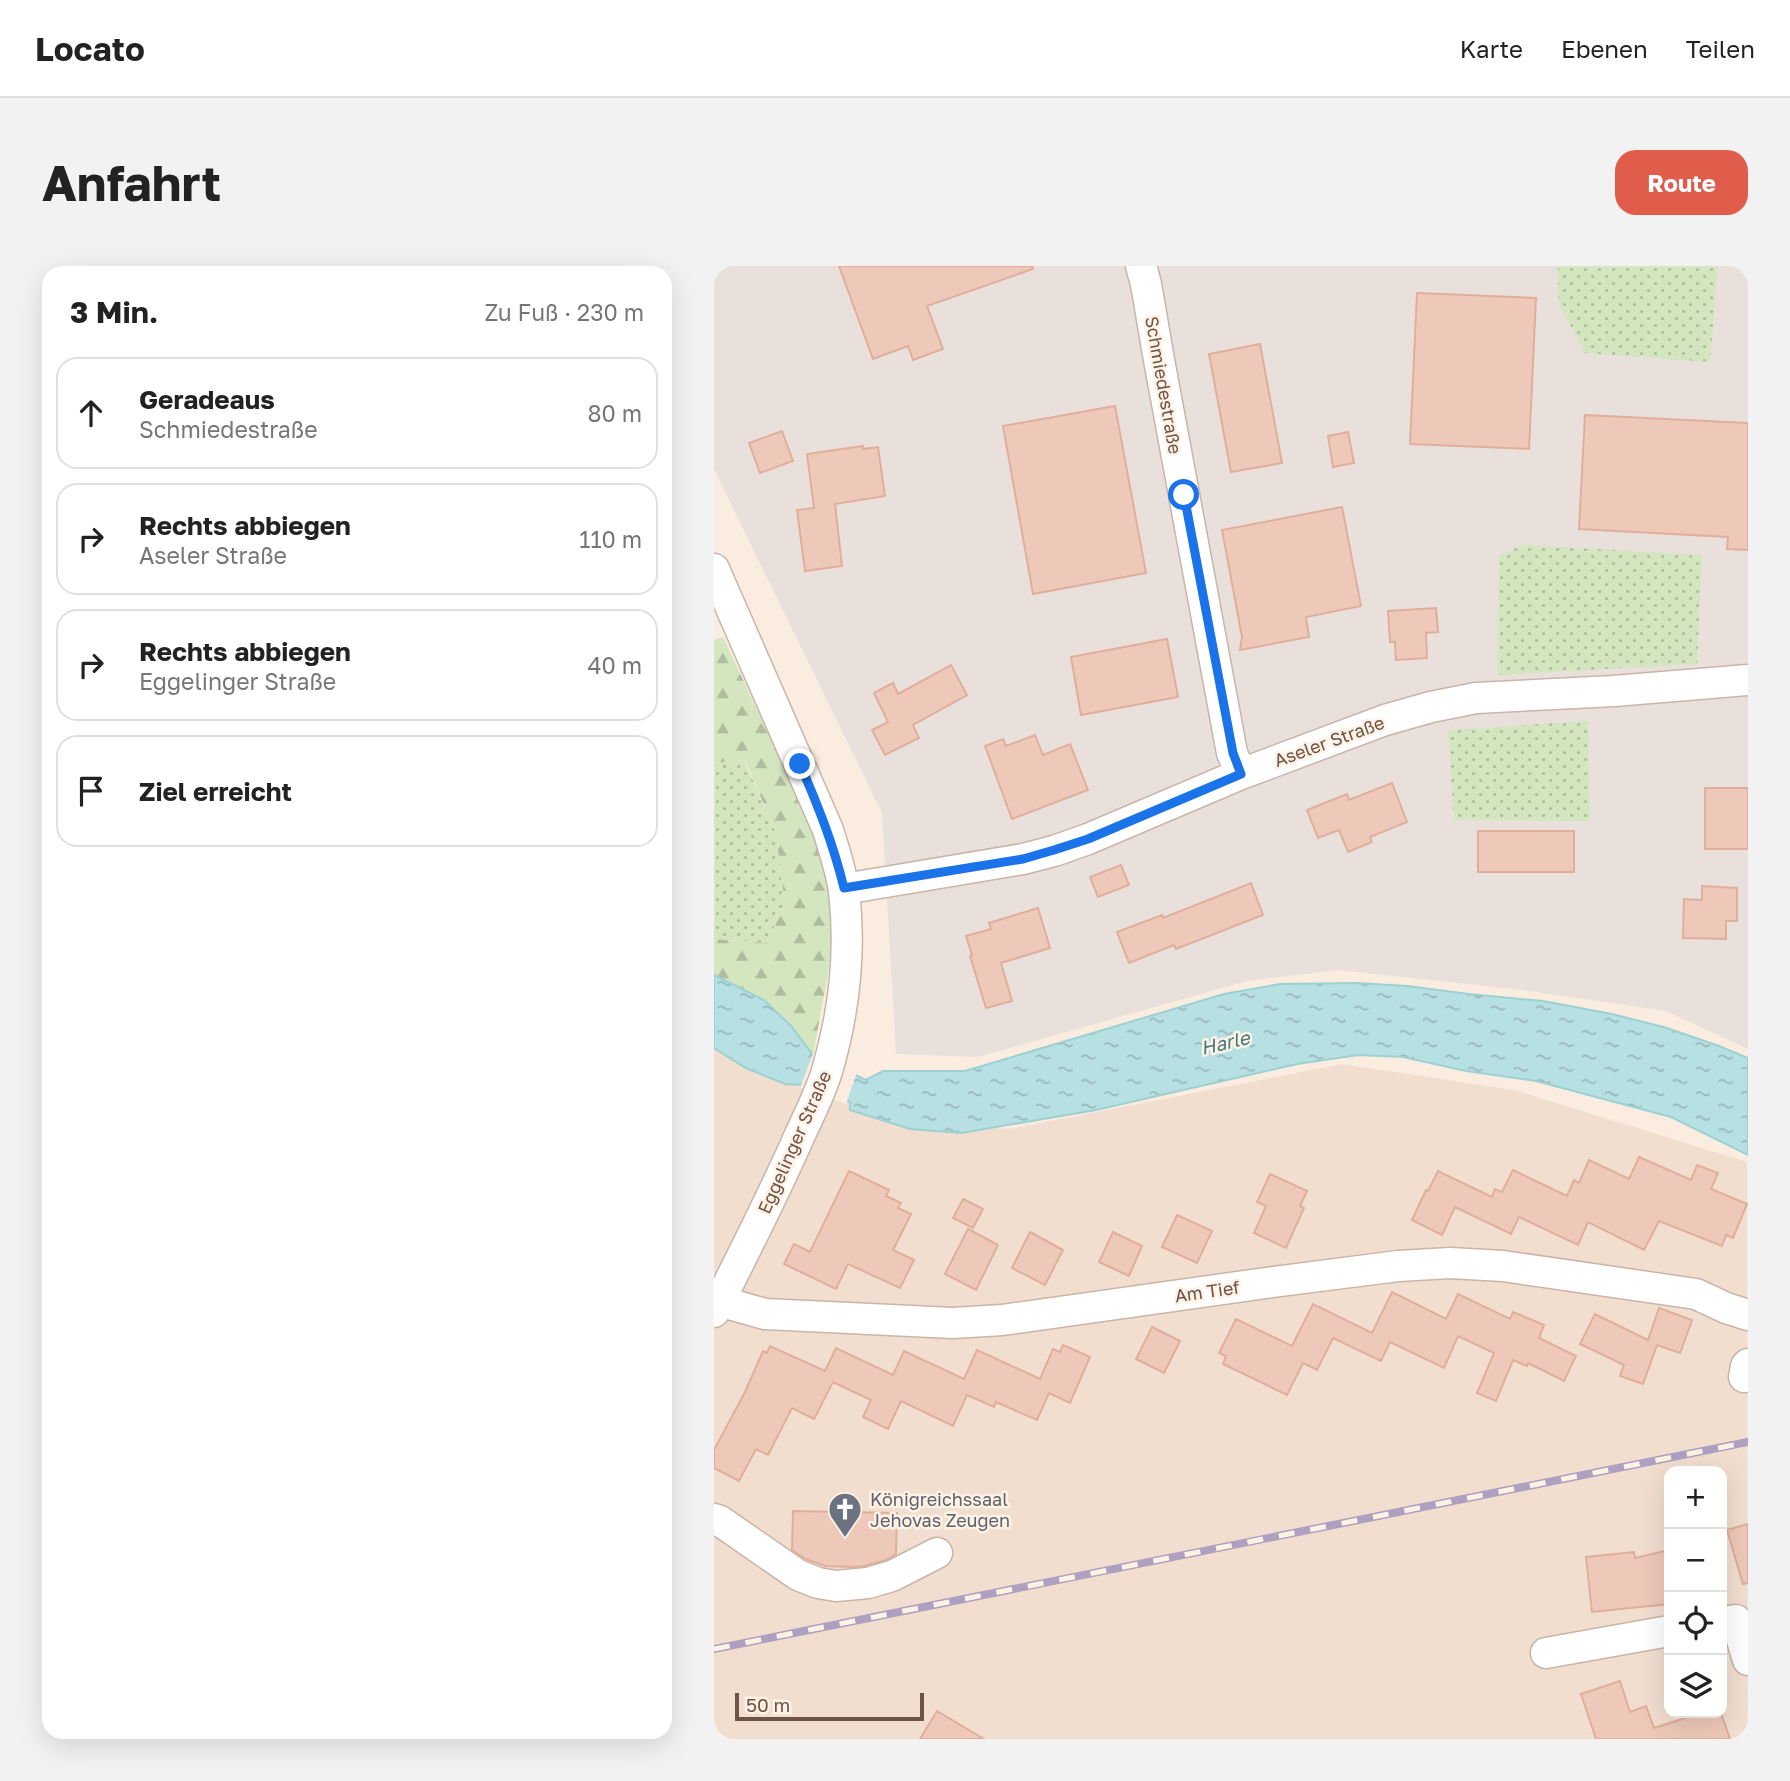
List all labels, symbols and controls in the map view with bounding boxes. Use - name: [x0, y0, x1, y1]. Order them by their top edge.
- text: Locato: [35, 29, 145, 68]
- text: Karte: [1460, 34, 1523, 63]
- text: Ebenen: [1561, 34, 1648, 63]
- text: Teilen: [1686, 34, 1755, 63]
- button: Route: [1615, 150, 1748, 215]
- text: Anfahrt: [42, 153, 221, 212]
- text: 3 Min.: [70, 294, 158, 330]
- text: Zu Fuß · 230 m: [484, 298, 644, 326]
- street label: Schmiedestraße: [1141, 314, 1187, 456]
- text: Geradeaus: [139, 384, 275, 415]
- icon: ahead: [72, 394, 110, 432]
- text: 80 m: [588, 399, 642, 427]
- text: Schmiedestraße: [139, 415, 318, 443]
- route start: [1168, 479, 1199, 510]
- text: Rechts abbiegen: [139, 510, 351, 541]
- icon: right: [72, 520, 110, 558]
- text: 110 m: [579, 525, 642, 553]
- text: Aseler Straße: [139, 541, 287, 569]
- text: Rechts abbiegen: [139, 636, 351, 667]
- icon: right: [72, 646, 110, 684]
- text: 40 m: [588, 651, 642, 679]
- text: Eggelinger Straße: [139, 667, 336, 695]
- street label: Aseler Straße: [1271, 711, 1387, 771]
- route end: [784, 748, 815, 779]
- icon: arrive: [72, 772, 110, 810]
- text: Ziel erreicht: [139, 776, 292, 807]
- water label: Harle: [1198, 1025, 1254, 1059]
- street label: Eggelinger Straße: [753, 1067, 835, 1217]
- street label: Am Tief: [1173, 1276, 1241, 1306]
- map controls: [1664, 1466, 1727, 1718]
- button: +: [1664, 1466, 1727, 1529]
- place label: Königreichssaal Jehovas Zeugen: [870, 1488, 1010, 1531]
- church icon: Königreichssaal Jehovas Zeugen: [826, 1490, 864, 1539]
- button: −: [1664, 1529, 1727, 1592]
- button: locate: [1664, 1592, 1727, 1655]
- button: layers: [1664, 1655, 1727, 1718]
- scale bar: [735, 1690, 924, 1722]
- text: 50 m: [746, 1693, 790, 1716]

